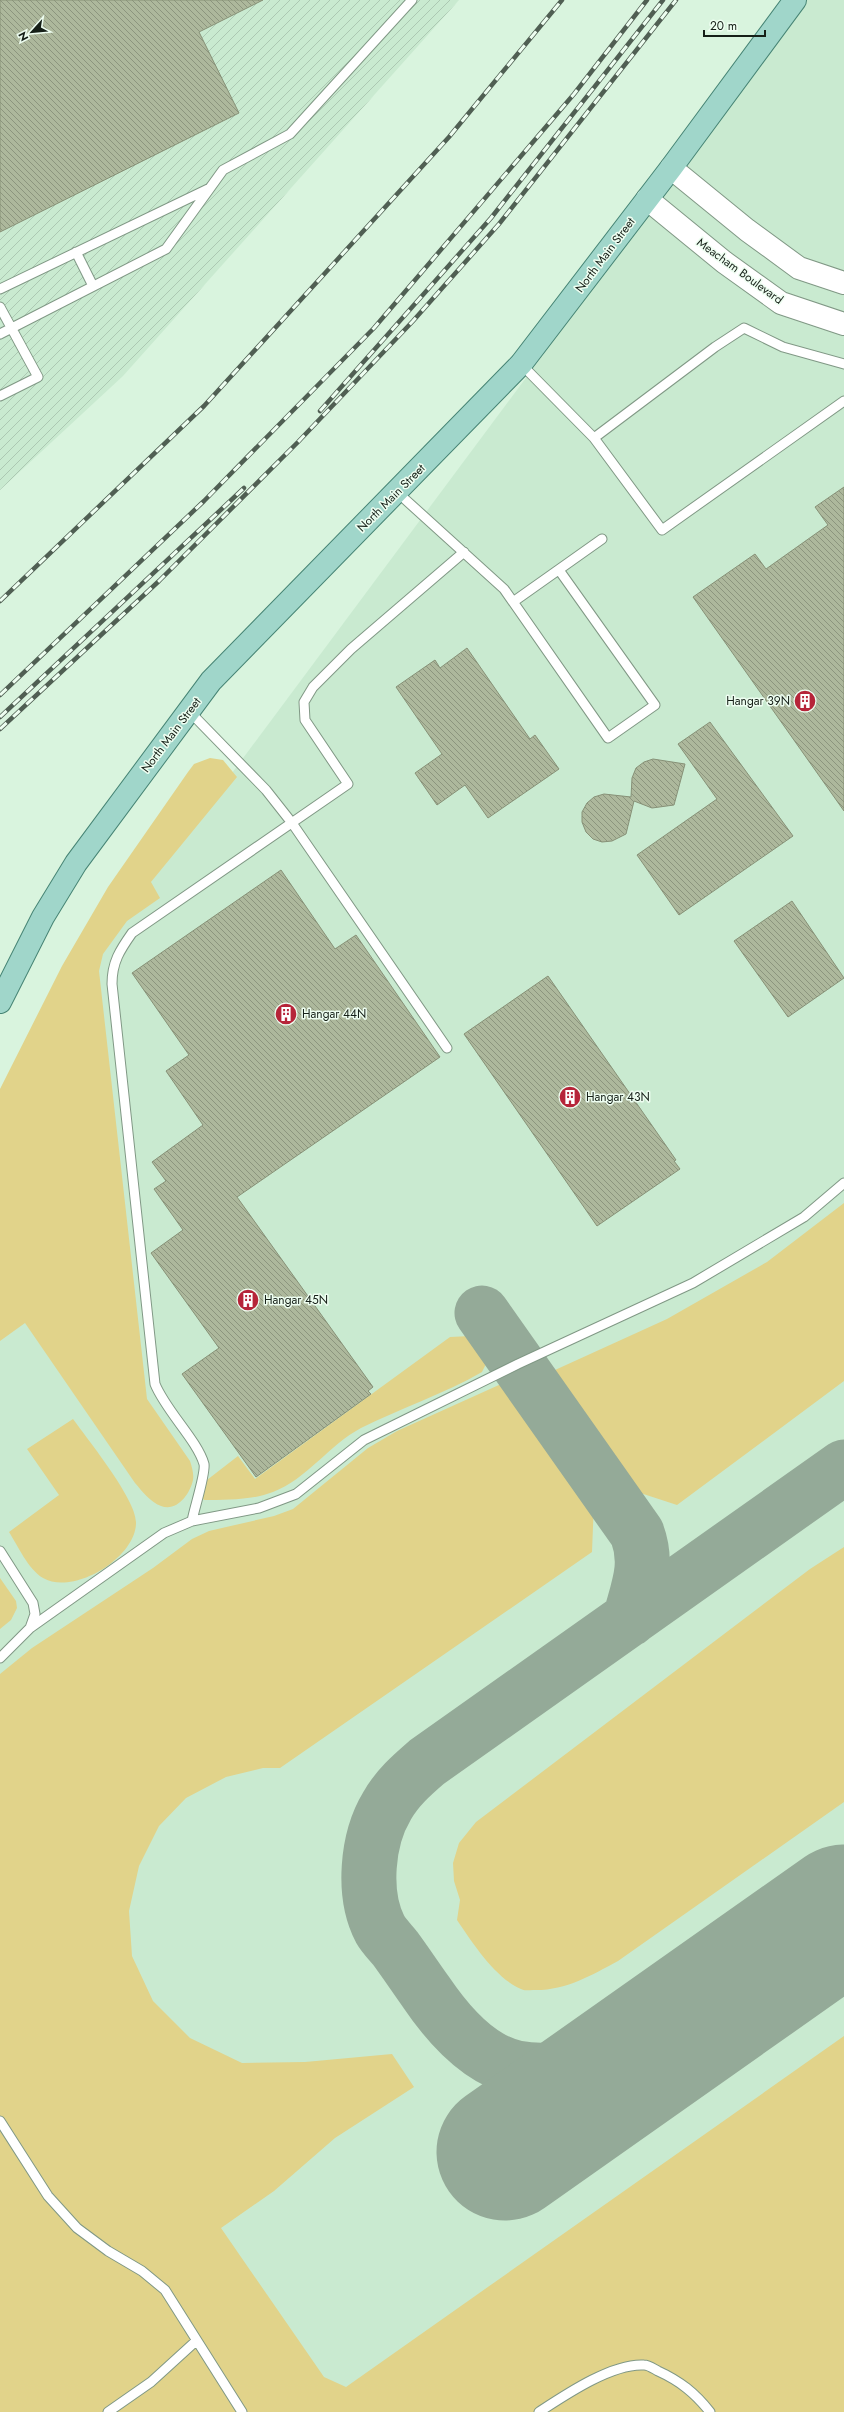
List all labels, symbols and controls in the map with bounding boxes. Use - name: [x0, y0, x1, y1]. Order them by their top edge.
- north arrow: [12, 12, 52, 52]
- scale bar: [704, 12, 765, 38]
- text: 20 m: [710, 17, 737, 35]
- text: N: [14, 29, 32, 44]
- street label: North Main Street: [571, 214, 639, 296]
- street label: Meacham Boulevard: [693, 234, 787, 308]
- street label: North Main Street: [353, 460, 429, 536]
- building icon: Hangar 39N: [792, 688, 818, 714]
- place label: Hangar 39N: [726, 692, 790, 710]
- street label: North Main Street: [137, 694, 205, 776]
- building icon: Hangar 44N: [273, 1001, 299, 1027]
- place label: Hangar 44N: [302, 1005, 366, 1023]
- building icon: Hangar 43N: [557, 1084, 583, 1110]
- place label: Hangar 43N: [586, 1088, 650, 1106]
- building icon: Hangar 45N: [235, 1287, 261, 1313]
- place label: Hangar 45N: [264, 1291, 328, 1309]

